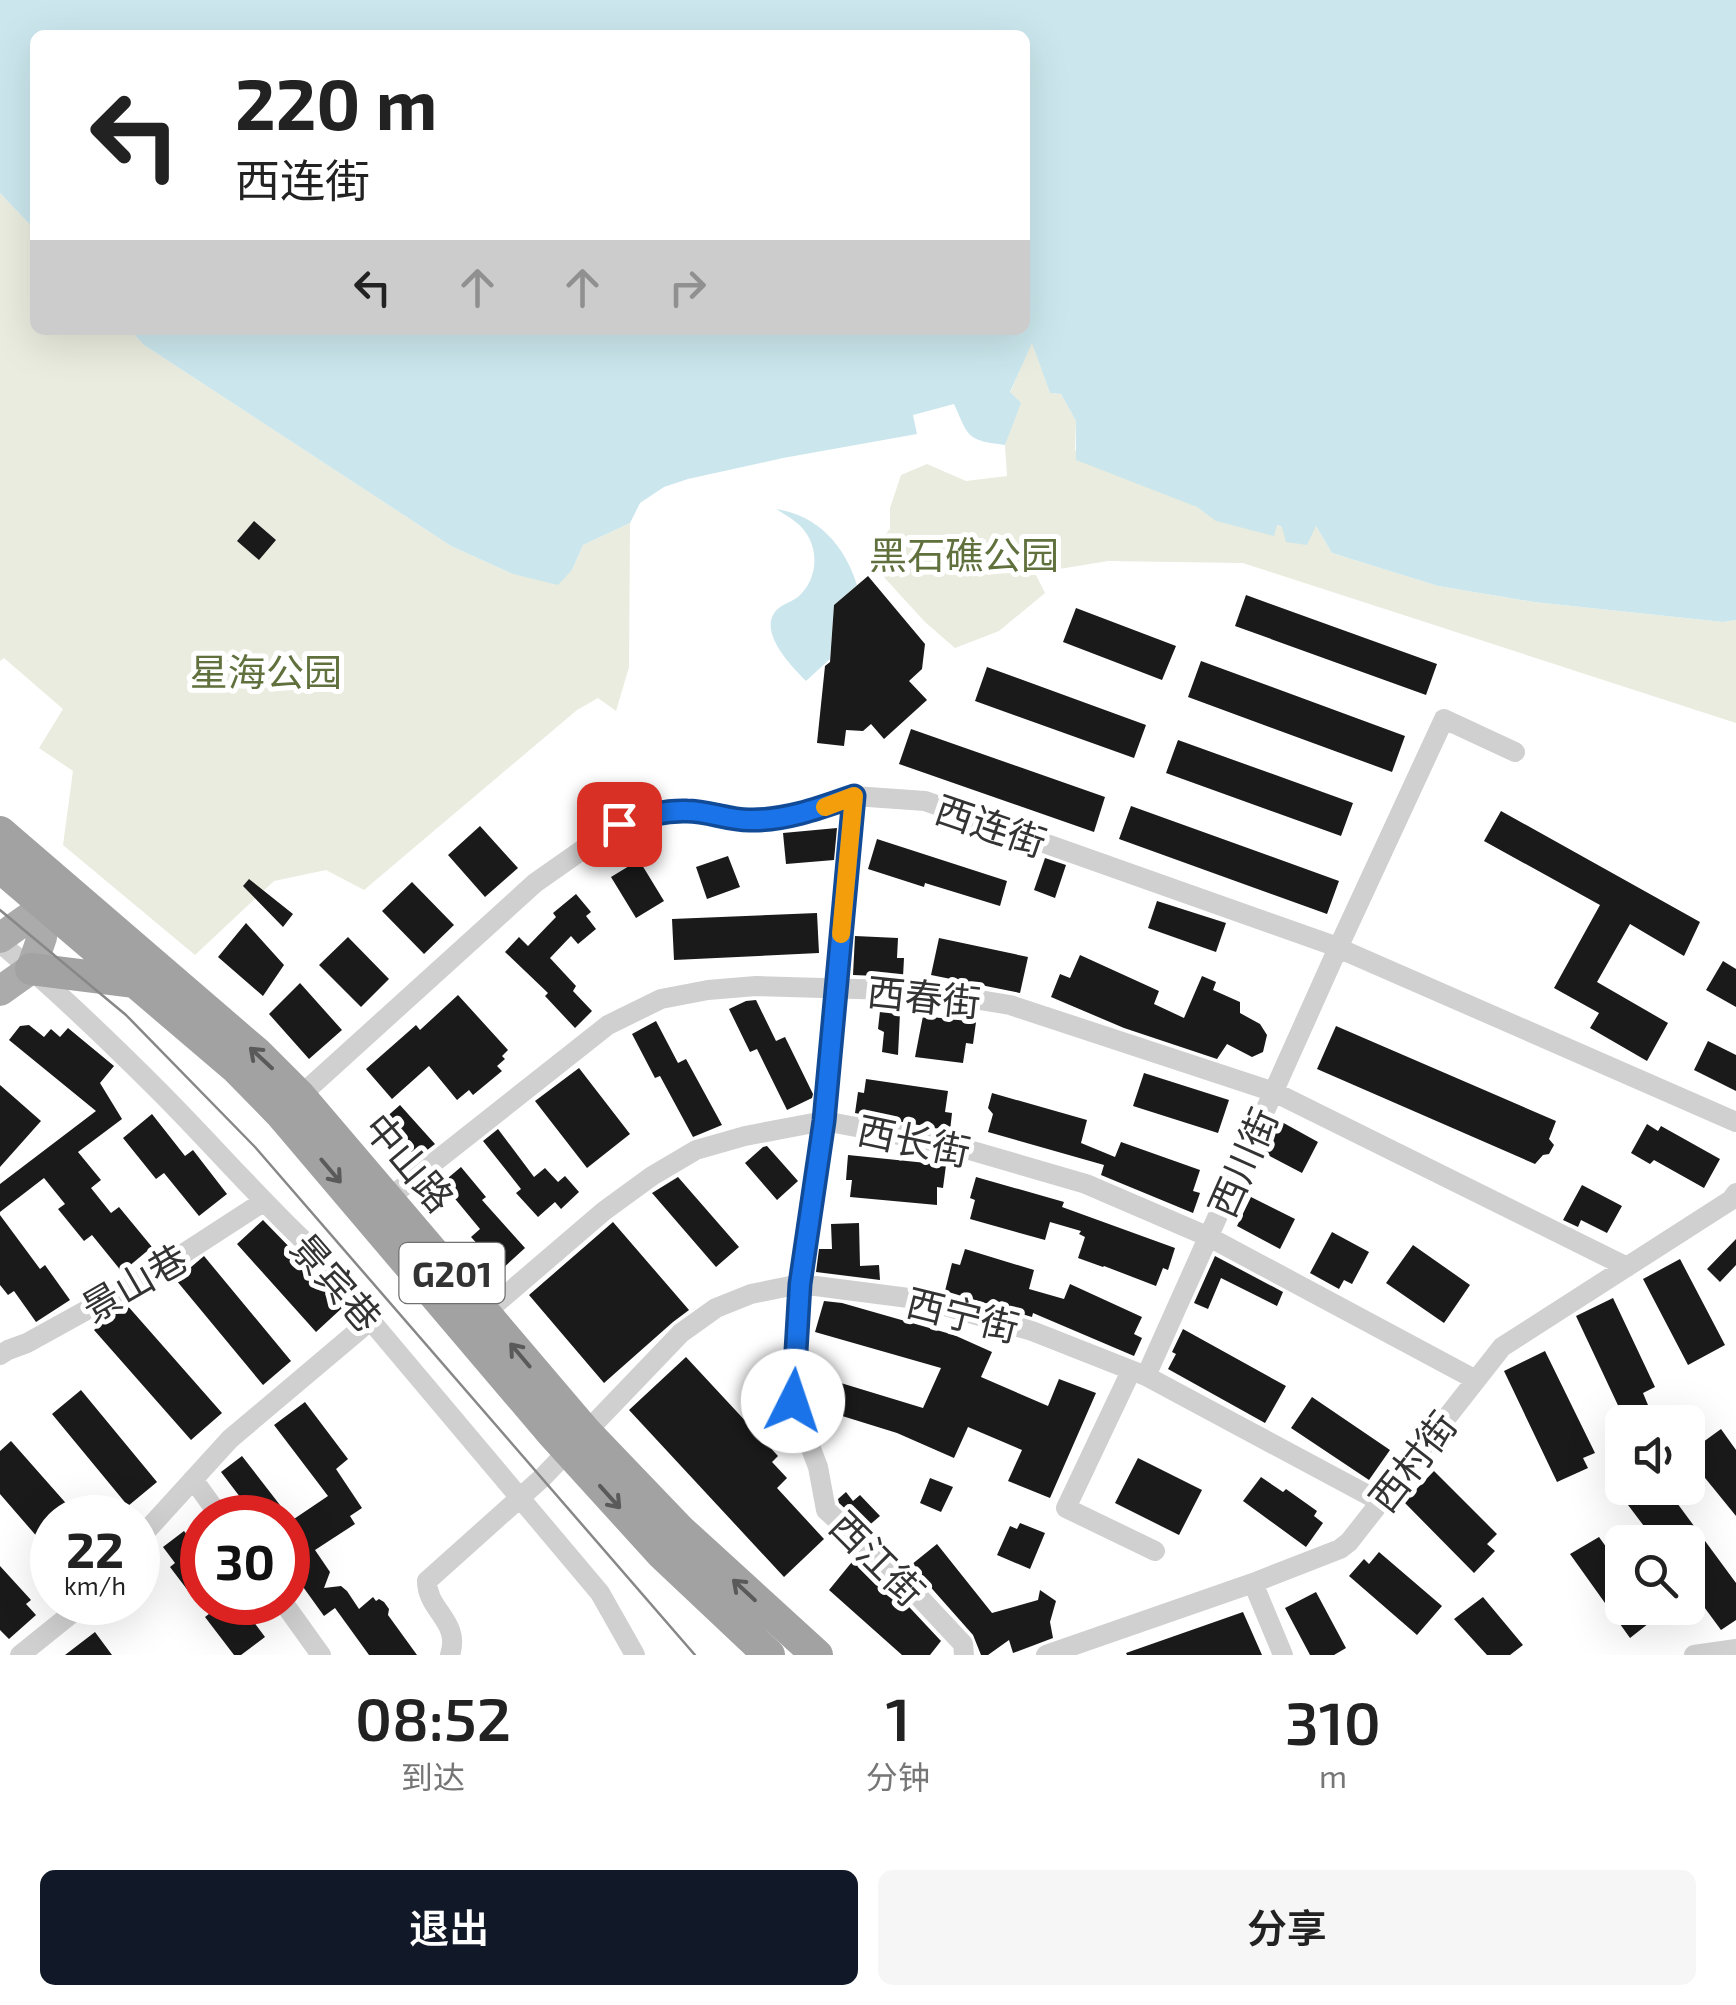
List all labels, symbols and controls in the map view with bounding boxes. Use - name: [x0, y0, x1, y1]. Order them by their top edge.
- text: 220 m: [235, 60, 437, 144]
- icon: left: [70, 70, 200, 200]
- text: 西连街: [235, 152, 370, 206]
- icon: left: [345, 260, 400, 315]
- icon: ahead: [450, 260, 505, 315]
- icon: ahead: [555, 260, 610, 315]
- icon: right: [660, 260, 715, 315]
- park label: 黑石礁公园: [869, 531, 1059, 577]
- park label: 星海公园: [190, 648, 342, 694]
- pin: [577, 782, 662, 867]
- street label: 西连街: [930, 785, 1052, 865]
- icon: arrive: [592, 797, 647, 852]
- street label: 西春街: [865, 967, 983, 1025]
- one-way arrow: [249, 1046, 274, 1069]
- street label: 西川街: [1198, 1101, 1286, 1223]
- street label: 中山路: [356, 1104, 464, 1220]
- street label: 西长街: [853, 1106, 975, 1174]
- one-way arrow: [319, 1157, 341, 1183]
- street label: 景宾巷: [282, 1224, 392, 1340]
- street label: 景山巷: [73, 1234, 195, 1330]
- road number: G201: [400, 1243, 504, 1303]
- street label: 西宁街: [902, 1278, 1024, 1350]
- one-way arrow: [509, 1343, 532, 1368]
- position arrow: [741, 1349, 845, 1453]
- street label: 西村街: [1359, 1402, 1465, 1520]
- map controls: [1605, 1405, 1705, 1625]
- button: sound: [1605, 1405, 1705, 1505]
- one-way arrow: [598, 1484, 621, 1509]
- speed limit sign: 30: [180, 1495, 310, 1625]
- street label: 西江街: [821, 1501, 935, 1615]
- text: 22: [66, 1518, 124, 1578]
- button: search: [1605, 1525, 1705, 1625]
- text: km/h: [64, 1570, 126, 1600]
- one-way arrow: [732, 1579, 757, 1602]
- text: 08:52: [355, 1681, 511, 1753]
- text: 1: [885, 1681, 911, 1753]
- text: 310: [1285, 1685, 1381, 1757]
- text: m: [1319, 1756, 1347, 1794]
- text: 到达: [401, 1757, 465, 1795]
- text: 分钟: [866, 1757, 930, 1795]
- button: 退出: [40, 1870, 858, 1985]
- button: 分享: [878, 1870, 1696, 1985]

